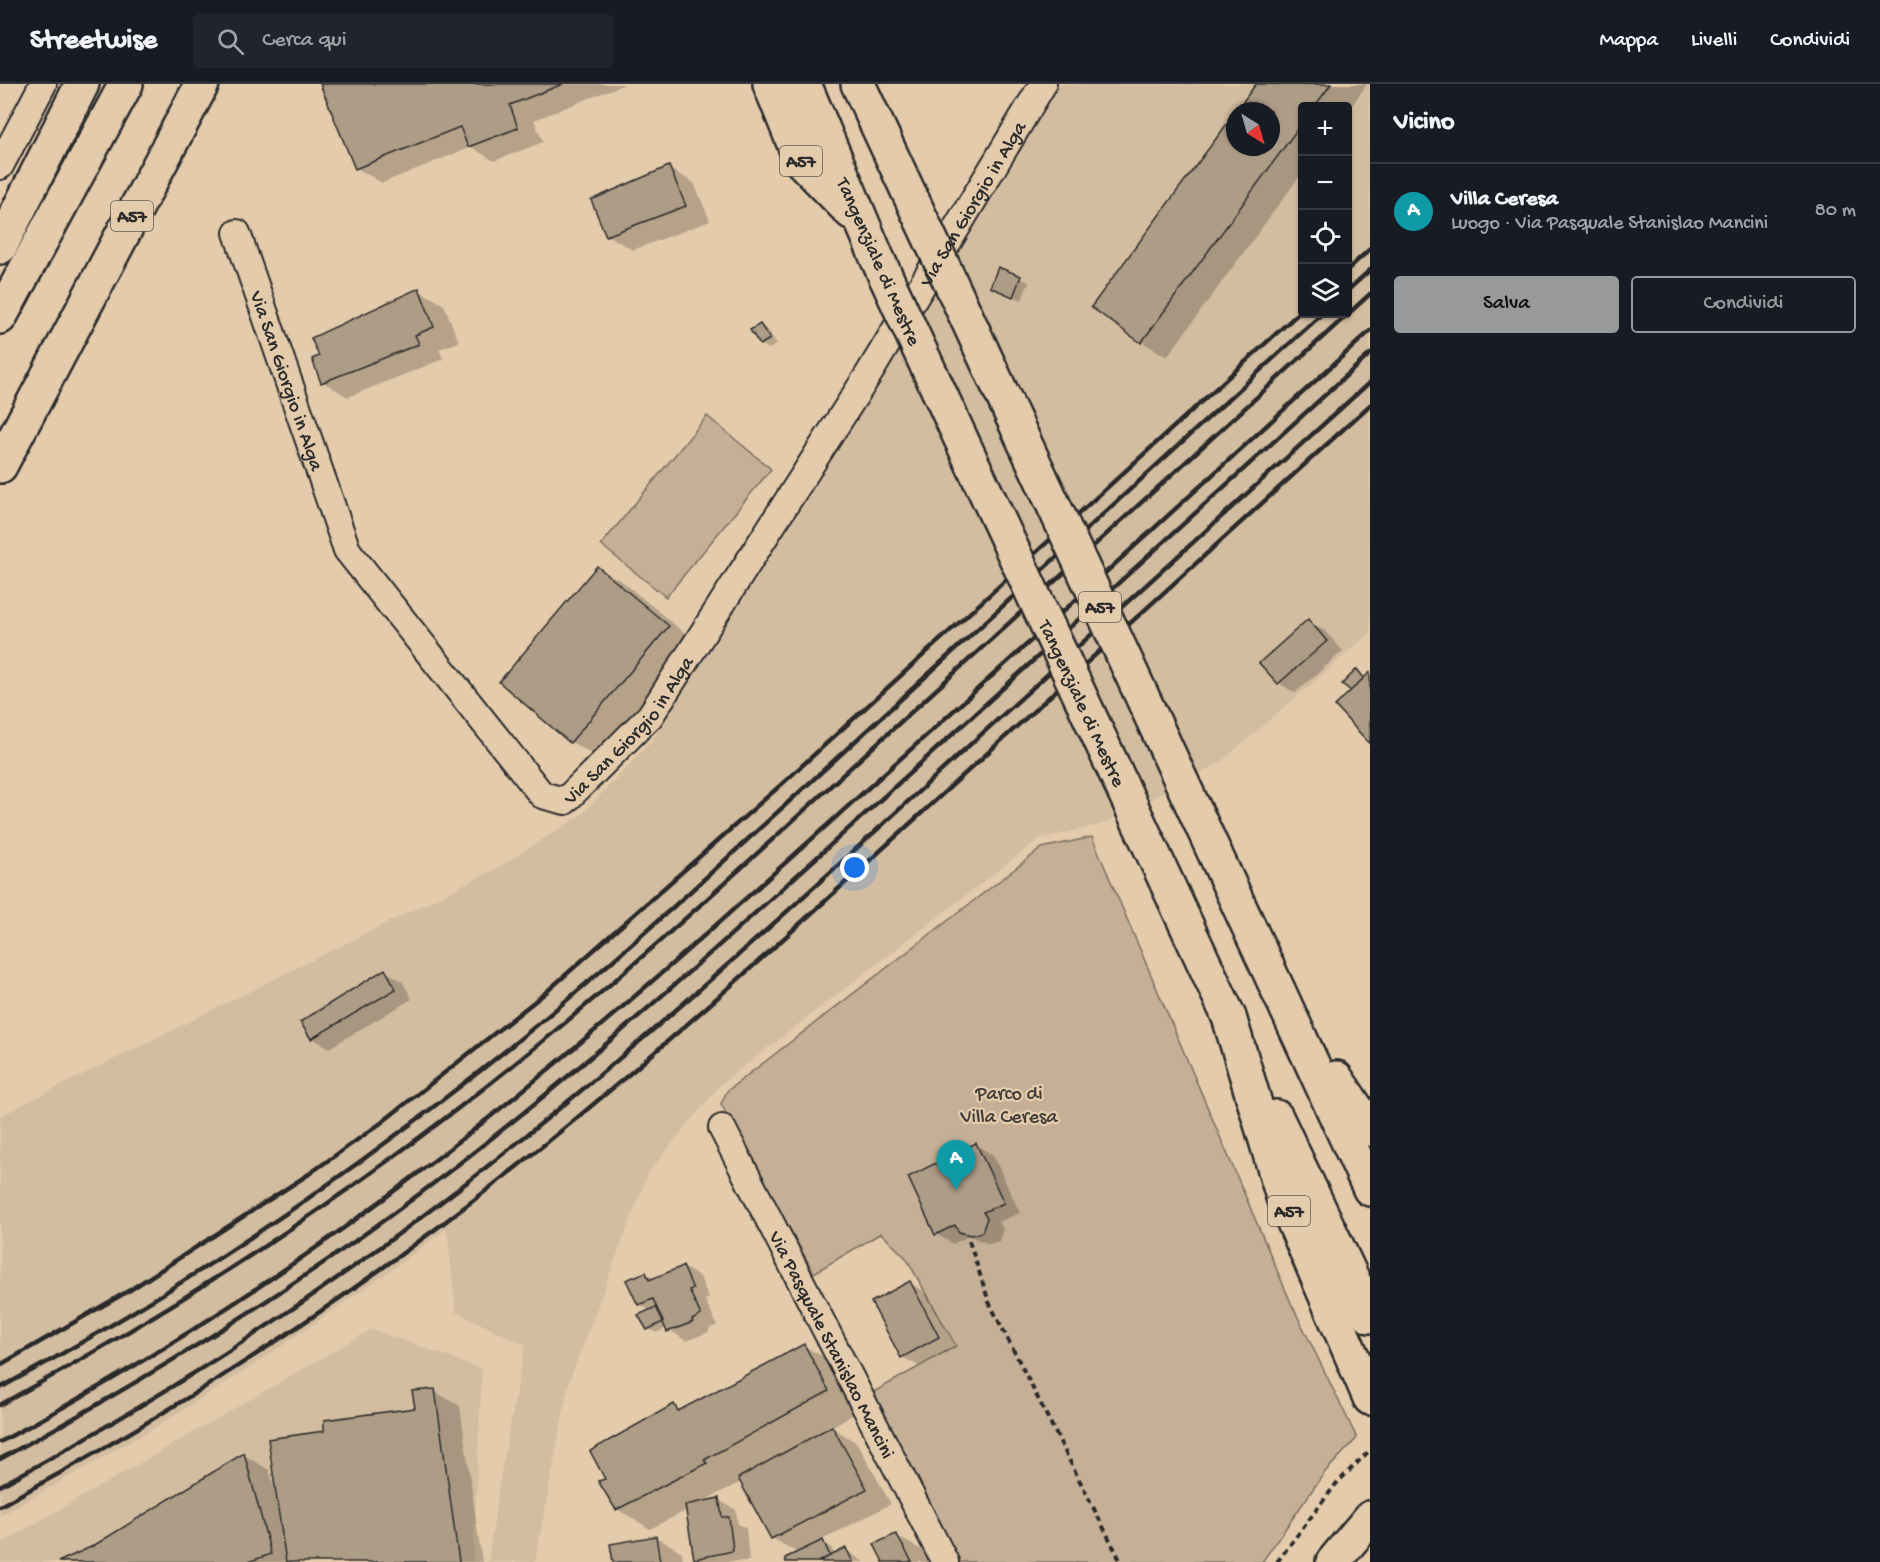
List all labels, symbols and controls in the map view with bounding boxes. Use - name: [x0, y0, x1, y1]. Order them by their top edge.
- search box: [193, 14, 613, 68]
- text: Streetwise: [30, 25, 157, 58]
- icon: search: [214, 25, 247, 58]
- text: Cerca qui: [262, 28, 346, 54]
- text: Mappa: [1599, 29, 1658, 54]
- text: Livelli: [1691, 29, 1737, 54]
- text: Condividi: [1770, 29, 1850, 54]
- north arrow: [1226, 102, 1280, 156]
- map controls: [1298, 102, 1352, 318]
- button: +: [1298, 102, 1352, 156]
- text: Vicino: [1394, 108, 1454, 139]
- street label: Via San Giorgio in Alga: [916, 117, 1033, 293]
- road number: A57: [780, 146, 822, 176]
- button: −: [1298, 156, 1352, 210]
- street label: Tangenziale di Mestre: [829, 174, 924, 350]
- text: Villa Ceresa: [1451, 187, 1558, 213]
- text: A: [1408, 200, 1419, 223]
- text: 80 m: [1815, 200, 1856, 223]
- road number: A57: [111, 201, 153, 231]
- button: locate: [1298, 210, 1352, 264]
- text: Luogo · Via Pasquale Stanislao Mancini: [1451, 213, 1768, 236]
- button: layers: [1298, 264, 1352, 318]
- button: Salva: [1394, 276, 1619, 333]
- button: Condividi: [1631, 276, 1856, 333]
- street label: Via San Giorgio in Alga: [243, 288, 327, 475]
- road number: A57: [1079, 592, 1121, 622]
- street label: Tangenziale di Mestre: [1031, 616, 1129, 792]
- street label: Via San Giorgio in Alga: [560, 652, 701, 811]
- your location: [840, 853, 869, 882]
- park label: Parco di Villa Ceresa: [959, 1084, 1058, 1130]
- pin: A: [936, 1140, 976, 1190]
- road number: A57: [1268, 1196, 1310, 1226]
- street label: Via Pasquale Stanislao Mancini: [761, 1227, 898, 1463]

